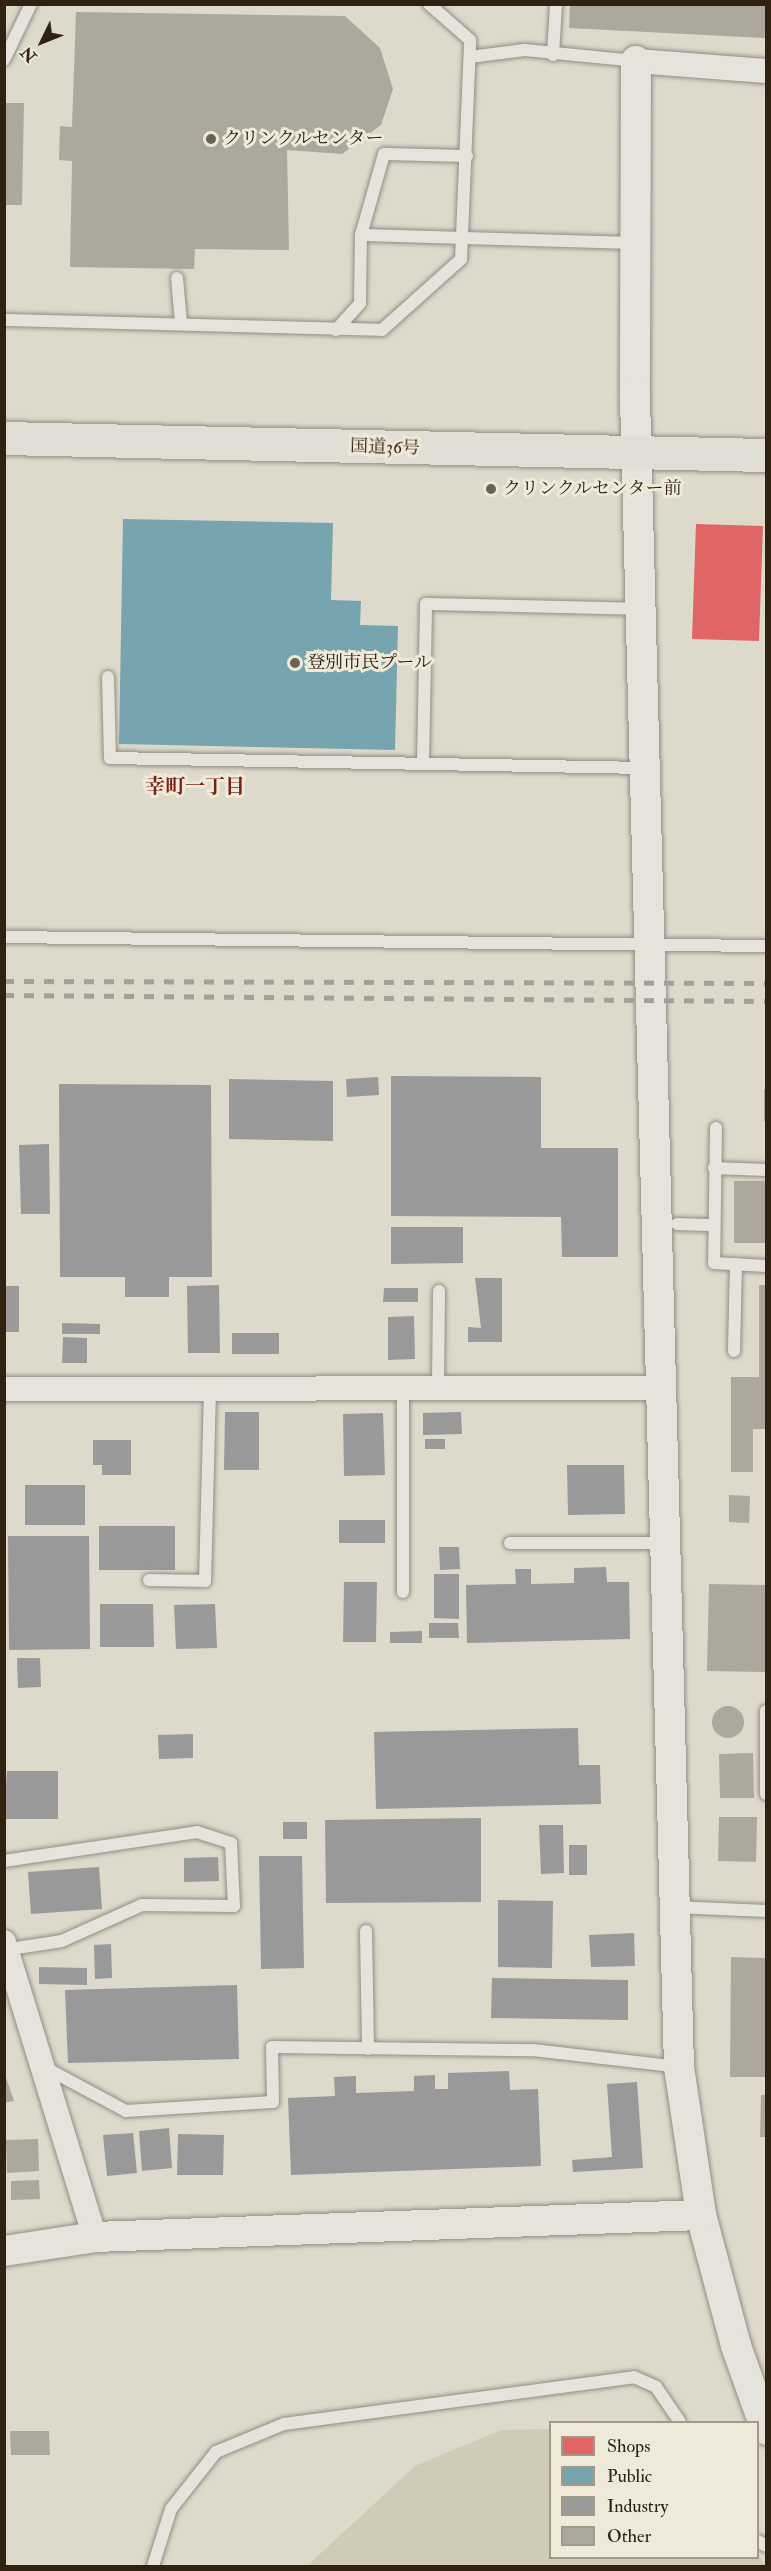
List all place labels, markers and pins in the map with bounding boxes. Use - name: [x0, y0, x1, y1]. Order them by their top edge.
- place label: クリンクルセンター: [223, 128, 385, 150]
- marker: クリンクルセンター: [204, 132, 218, 146]
- place label: クリンクルセンター前: [503, 478, 683, 500]
- marker: クリンクルセンター前: [484, 482, 498, 496]
- place label: 登別市民プール: [307, 652, 432, 674]
- marker: 登別市民プール: [288, 656, 302, 670]

